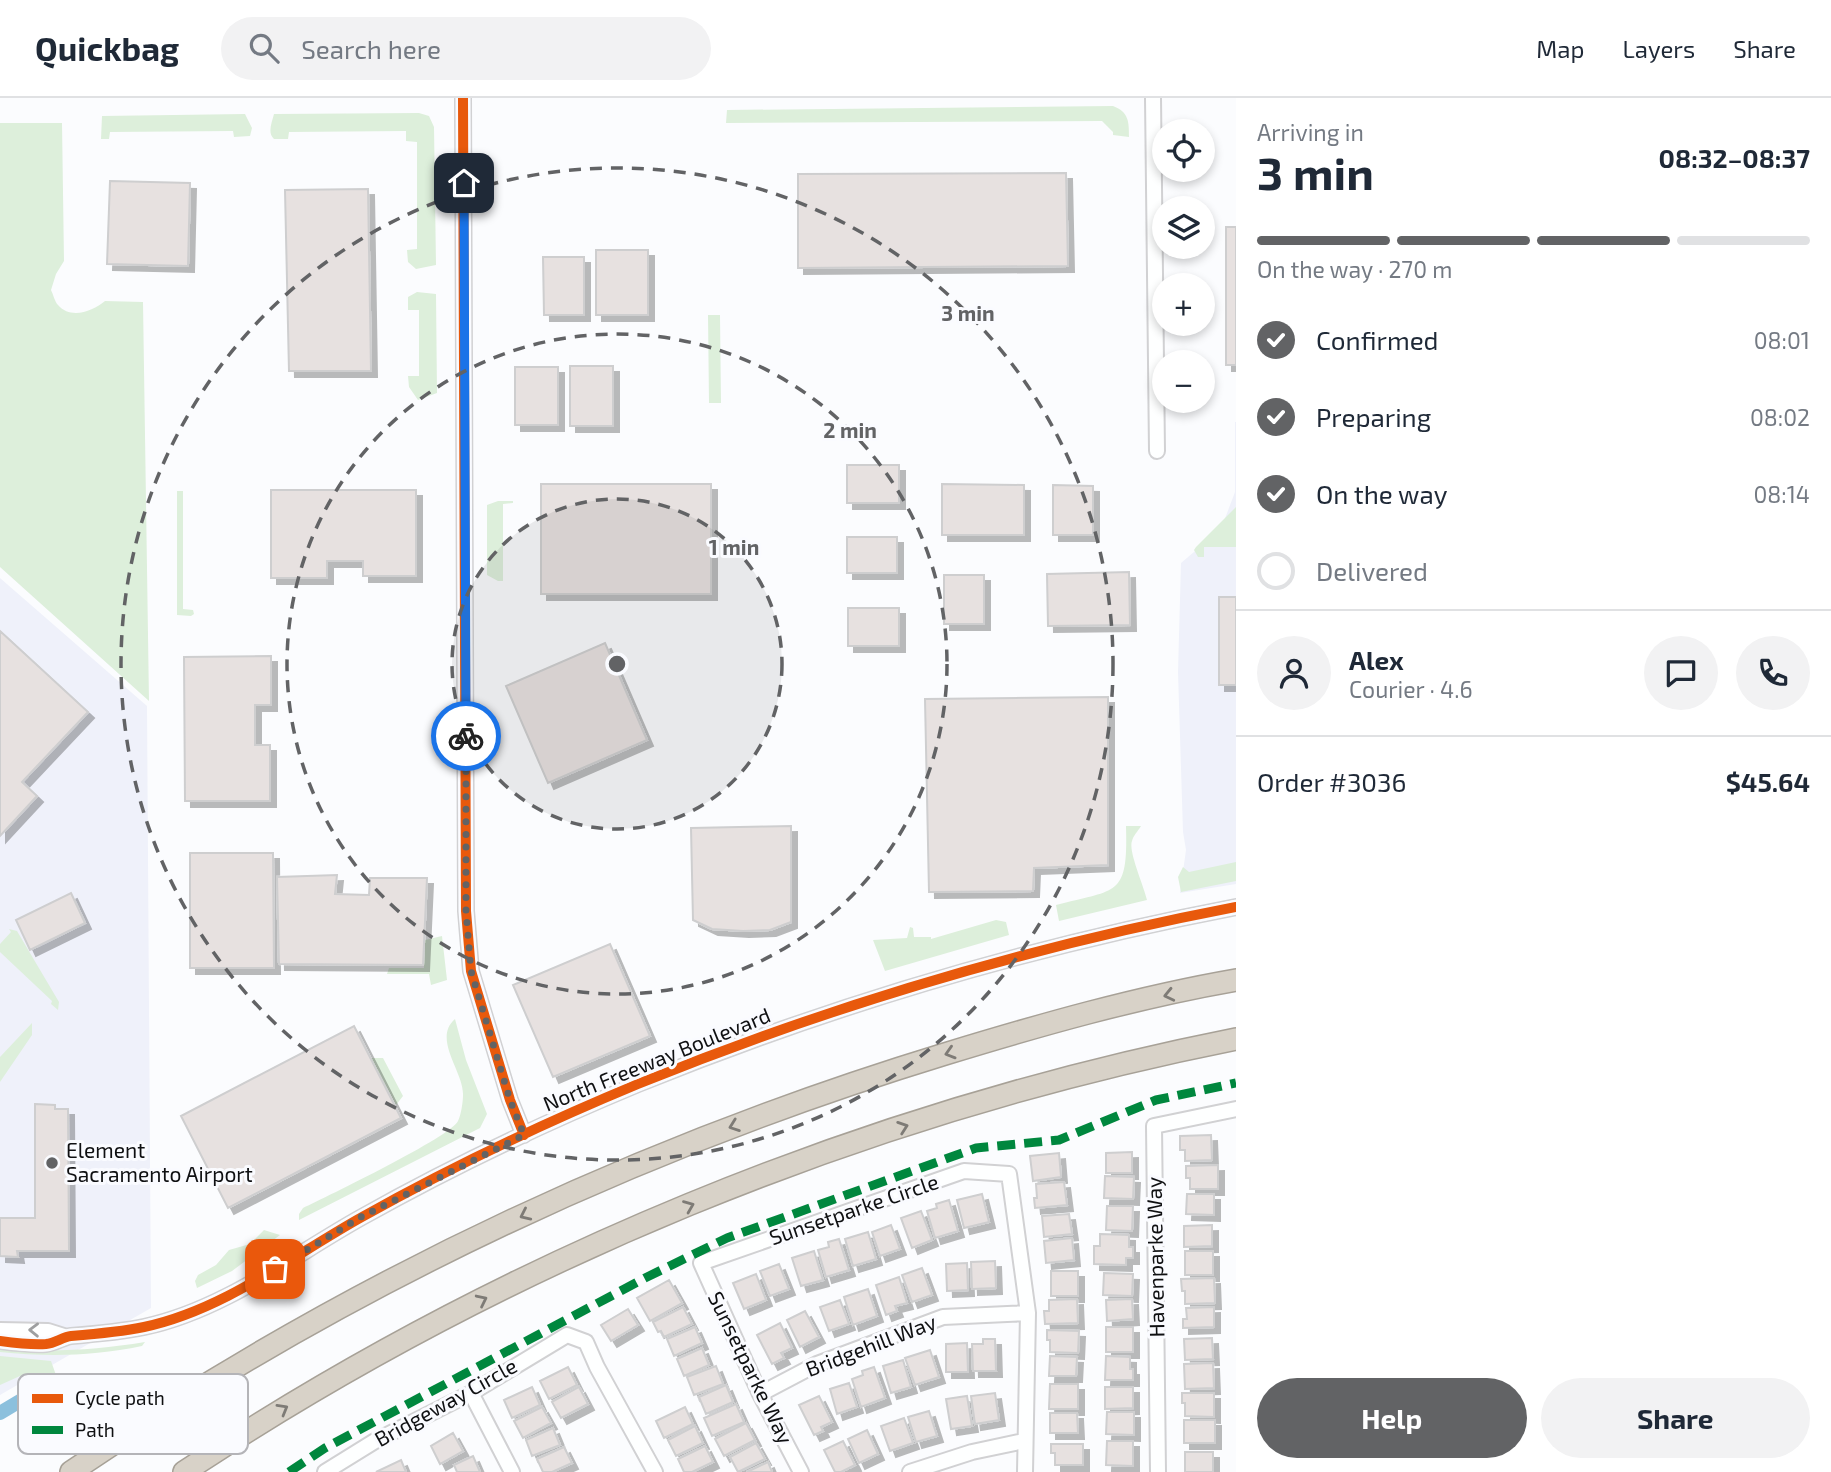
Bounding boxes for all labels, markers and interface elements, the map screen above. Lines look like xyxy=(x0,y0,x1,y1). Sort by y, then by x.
search box xyxy=(221,17,711,80)
text: Quickbag xyxy=(35,28,179,68)
icon: search xyxy=(245,29,283,67)
text: Search here xyxy=(301,33,441,64)
text: Map xyxy=(1536,34,1584,63)
text: Layers xyxy=(1622,34,1695,63)
text: Share xyxy=(1733,34,1796,63)
text: Arriving in xyxy=(1257,118,1364,146)
map controls xyxy=(1152,119,1215,413)
button: locate xyxy=(1152,119,1215,182)
text: 08:32–08:37 xyxy=(1659,142,1810,173)
text: 3 min xyxy=(1257,144,1374,199)
pin xyxy=(434,153,494,213)
icon: home xyxy=(445,164,483,202)
button: layers xyxy=(1152,196,1215,259)
text: On the way · 270 m xyxy=(1257,255,1452,283)
button: + xyxy=(1152,273,1215,336)
text: 3 min xyxy=(941,300,995,325)
icon: check xyxy=(1257,321,1295,359)
text: Confirmed xyxy=(1316,324,1439,355)
text: 08:01 xyxy=(1754,326,1810,354)
button: − xyxy=(1152,350,1215,413)
icon: check xyxy=(1257,398,1295,436)
text: Preparing xyxy=(1316,401,1431,432)
text: 08:02 xyxy=(1750,403,1810,431)
text: 2 min xyxy=(823,417,877,442)
icon: check xyxy=(1257,475,1295,513)
text: On the way xyxy=(1316,478,1447,509)
text: 08:14 xyxy=(1753,480,1810,508)
text: 1 min xyxy=(709,534,759,559)
text: Delivered xyxy=(1316,555,1428,586)
button: person xyxy=(1257,636,1331,710)
button: chat xyxy=(1644,636,1718,710)
button: phone xyxy=(1736,636,1810,710)
text: Alex xyxy=(1349,644,1404,675)
centre of rings xyxy=(605,652,629,676)
text: Courier · 4.6 xyxy=(1349,675,1473,703)
courier xyxy=(431,701,501,771)
icon: bike xyxy=(447,717,485,755)
text: Order #3036 xyxy=(1257,766,1406,797)
text: $45.64 xyxy=(1726,766,1810,797)
one-way arrow xyxy=(1163,987,1175,1001)
street label: North Freeway Boulevard xyxy=(539,1002,774,1116)
one-way arrow xyxy=(944,1044,956,1059)
one-way arrow xyxy=(729,1118,741,1132)
one-way arrow xyxy=(896,1121,908,1135)
place label: Element Sacramento Airport xyxy=(66,1137,253,1186)
marker: Element Sacramento Airport xyxy=(44,1155,60,1171)
street label: Sunsetparke Circle xyxy=(766,1168,941,1249)
street label: Havenparke Way xyxy=(1141,1177,1168,1337)
one-way arrow xyxy=(683,1200,695,1214)
one-way arrow xyxy=(520,1206,532,1220)
pin xyxy=(245,1239,305,1299)
icon: bag xyxy=(256,1250,294,1288)
street label: Sunsetparke Way xyxy=(704,1287,799,1448)
one-way arrow xyxy=(475,1294,487,1308)
street label: Bridgehill Way xyxy=(802,1308,939,1381)
one-way arrow xyxy=(28,1323,39,1338)
street label: Bridgeway Circle xyxy=(370,1352,521,1451)
legend xyxy=(18,1374,248,1454)
button: Help xyxy=(1257,1378,1527,1458)
button: Share xyxy=(1541,1378,1810,1458)
text: Cycle path xyxy=(75,1386,165,1409)
one-way arrow xyxy=(276,1404,288,1417)
text: Path xyxy=(75,1418,115,1441)

